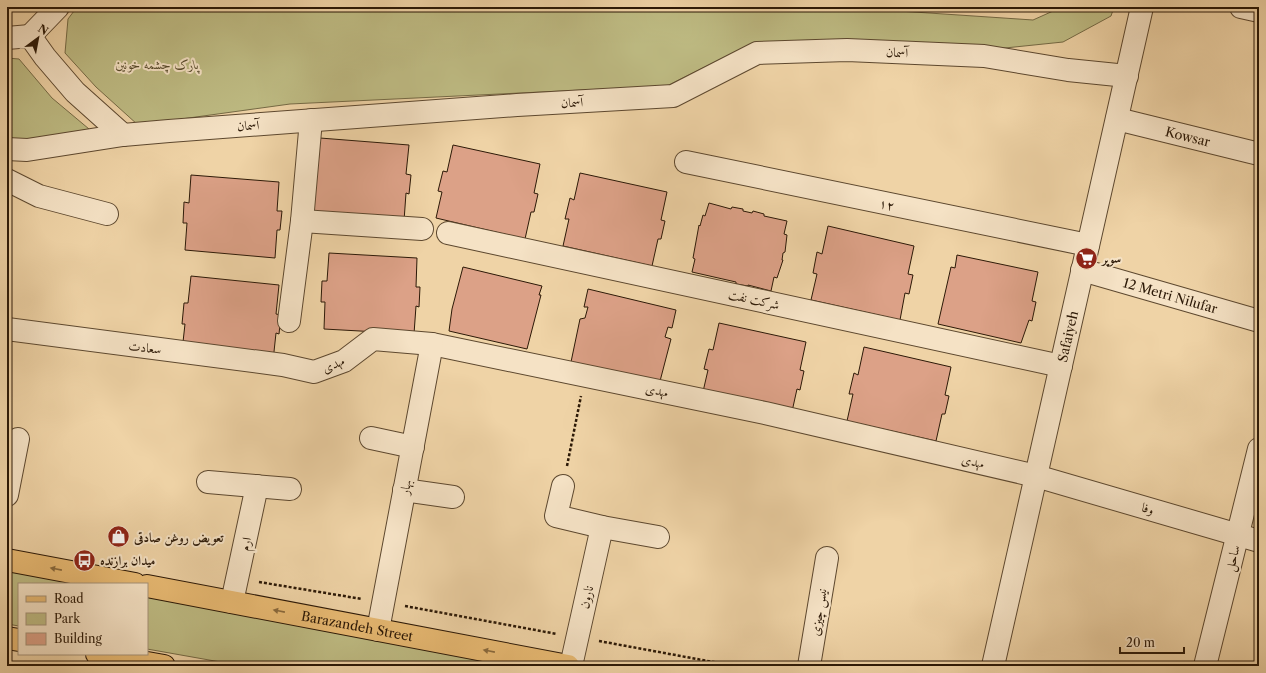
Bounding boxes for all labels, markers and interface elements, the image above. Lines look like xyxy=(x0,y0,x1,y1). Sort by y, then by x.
north arrow xyxy=(18,18,58,58)
text: N xyxy=(36,21,51,38)
street label: آسمان xyxy=(886,44,910,60)
park label: پارک چشمه خونین xyxy=(115,56,200,74)
street label: آسمان xyxy=(560,93,585,111)
street label: آسمان xyxy=(236,116,261,134)
street label: Kowsar xyxy=(1164,123,1213,150)
street label: ۱۲ xyxy=(878,195,896,213)
supermarket icon: سوپر xyxy=(1073,245,1099,271)
place label: سوپر xyxy=(1100,250,1121,267)
street label: 12 Metri Nilufar xyxy=(1121,274,1220,317)
street label: شرکت نفت xyxy=(727,286,781,313)
street label: Safaiyeh xyxy=(1054,309,1081,364)
street label: سعادت xyxy=(128,337,162,357)
street label: مهدی xyxy=(319,352,347,377)
street label: مهدی xyxy=(644,380,670,401)
street label: مهدی xyxy=(960,451,986,472)
street label: بهار xyxy=(395,478,415,498)
street label: وفا xyxy=(1140,499,1156,517)
shop icon: تعویض روغن صادقی xyxy=(106,524,132,550)
place label: تعویض روغن صادقی xyxy=(133,529,224,546)
street label: ارم xyxy=(236,535,258,553)
street label: ساحل xyxy=(1221,543,1245,573)
bus stop icon: میدان برازنده xyxy=(71,547,97,573)
place label: میدان برازنده xyxy=(100,552,155,569)
one-way arrow xyxy=(49,566,62,572)
legend xyxy=(18,583,148,655)
street label: نارون xyxy=(576,584,597,610)
street label: نیس چیزی xyxy=(806,587,832,637)
text: Road xyxy=(54,591,84,606)
street label: Barazandeh Street xyxy=(300,607,415,644)
one-way arrow xyxy=(272,608,285,614)
text: Park xyxy=(54,611,81,626)
scale bar xyxy=(1120,629,1184,655)
text: Building xyxy=(54,631,102,646)
text: 20 m xyxy=(1126,635,1155,650)
one-way arrow xyxy=(483,648,495,654)

